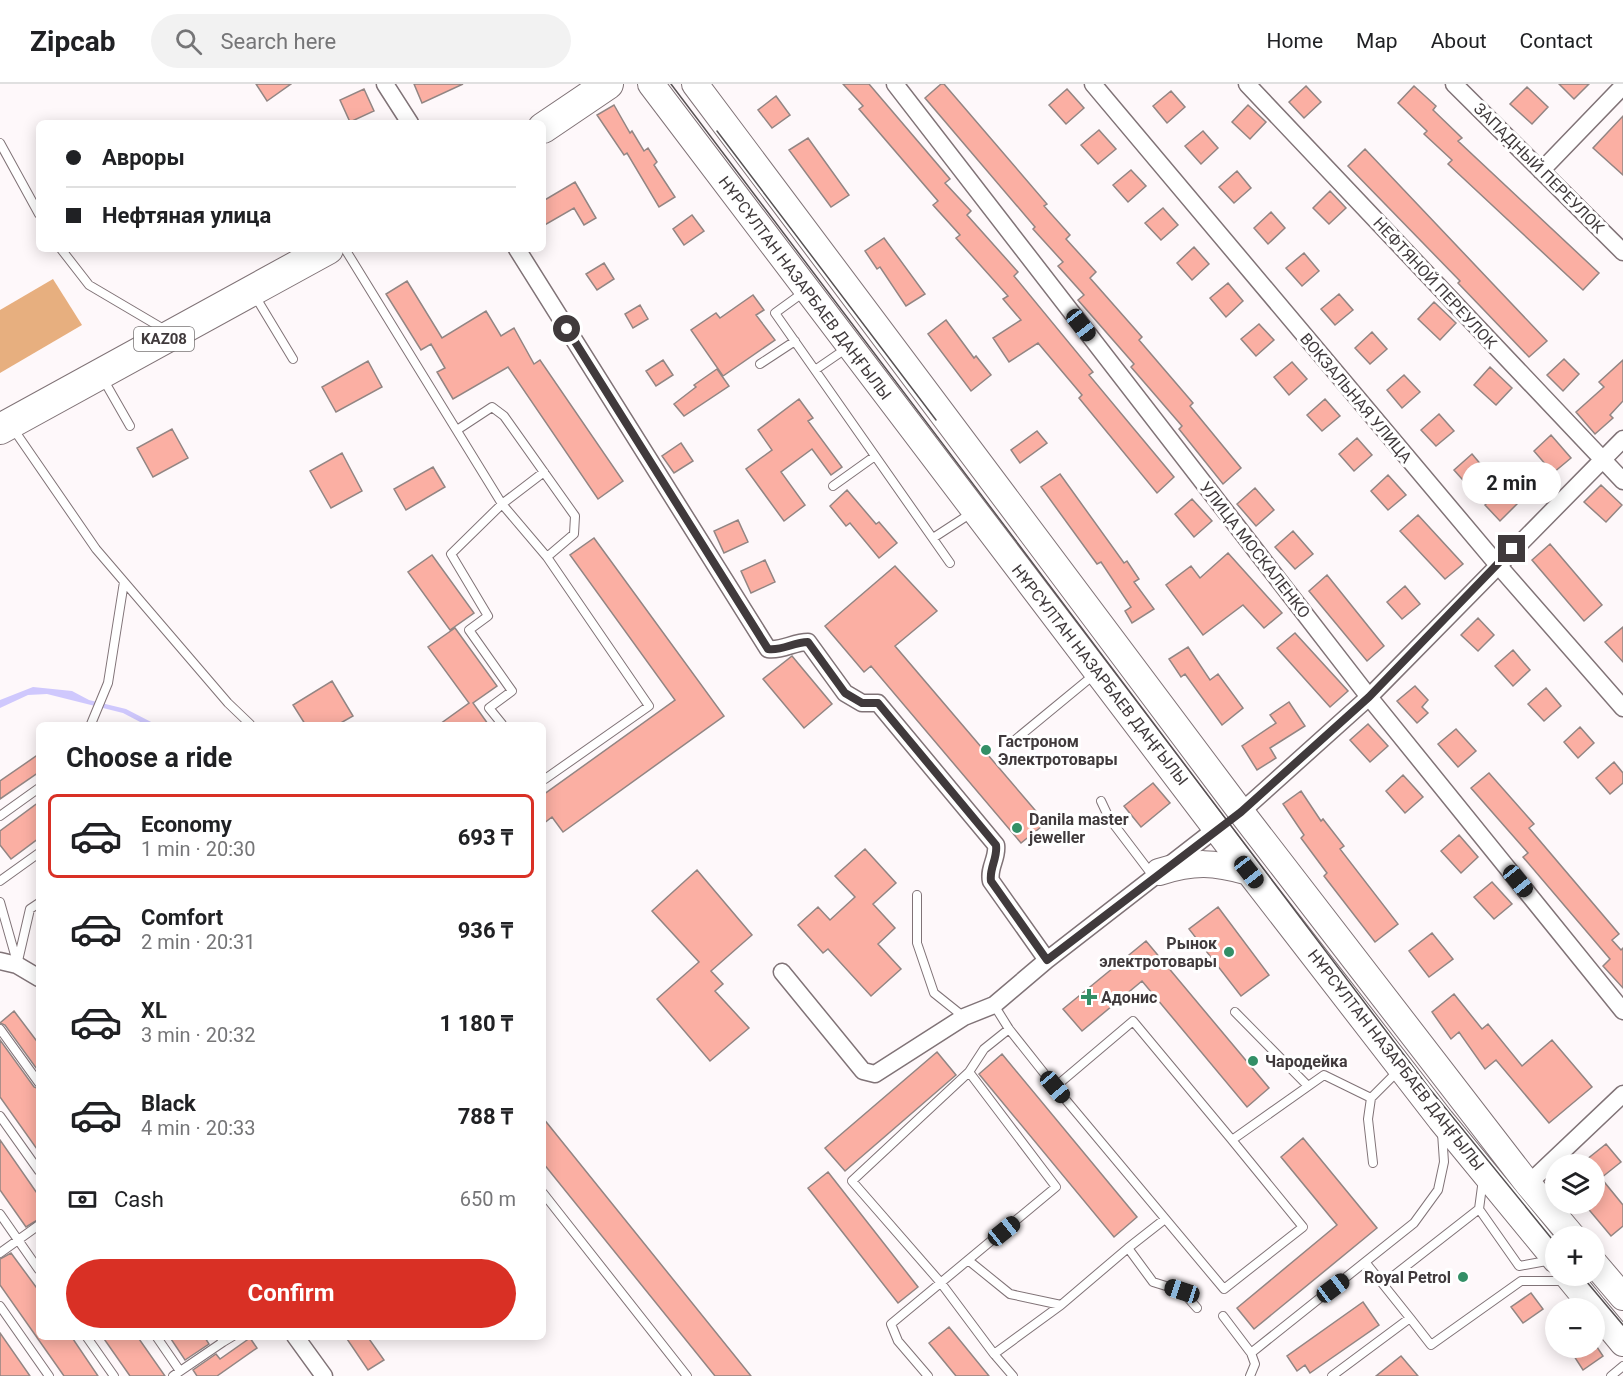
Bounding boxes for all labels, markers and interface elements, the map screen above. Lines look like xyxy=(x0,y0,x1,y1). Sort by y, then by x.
search box xyxy=(151,14,571,68)
text: Zipcab xyxy=(30,25,115,58)
icon: search xyxy=(172,25,205,58)
text: Search here xyxy=(220,29,336,54)
text: Home xyxy=(1267,29,1323,53)
text: Map xyxy=(1356,29,1398,53)
text: About xyxy=(1431,29,1487,53)
text: Contact xyxy=(1520,29,1593,53)
street label: ЗАПАДНЫЙ ПЕРЕУЛОК xyxy=(1470,99,1609,238)
text: Авроры xyxy=(102,145,185,170)
street label: НҰРСҰЛТАН НАЗАРБАЕВ ДАҢҒЫЛЫ xyxy=(715,172,895,404)
text: Нефтяная улица xyxy=(102,203,271,228)
street label: НЕФТЯНОЙ ПЕРЕУЛОК xyxy=(1369,213,1501,353)
car xyxy=(1063,305,1099,345)
route start xyxy=(553,315,580,342)
road number: KAZ08 xyxy=(134,327,194,351)
street label: ВОКЗАЛЬНАЯ УЛИЦА xyxy=(1296,329,1416,467)
callout: 2 min xyxy=(1462,462,1562,504)
text: 2 min xyxy=(1486,471,1537,495)
street label: УЛИЦА МОСКАЛЕНКО xyxy=(1196,478,1314,622)
route end xyxy=(1498,535,1525,562)
street label: НҰРСҰЛТАН НАЗАРБАЕВ ДАҢҒЫЛЫ xyxy=(1008,561,1192,789)
place label: Гастроном Электротовары xyxy=(998,732,1118,769)
text: Choose a ride xyxy=(66,742,232,774)
marker: Гастроном Электротовары xyxy=(979,743,993,757)
icon: car xyxy=(69,809,123,863)
place label: Danila master jeweller xyxy=(1028,810,1129,847)
text: Economy xyxy=(141,812,232,837)
marker: Danila master jeweller xyxy=(1010,821,1024,835)
text: 693 ₸ xyxy=(458,825,513,850)
text: 1 min · 20:30 xyxy=(141,837,256,861)
car xyxy=(1231,852,1267,892)
car xyxy=(1500,861,1536,901)
icon: car xyxy=(69,902,123,956)
text: Comfort xyxy=(141,905,223,930)
text: 936 ₸ xyxy=(458,918,513,943)
text: 2 min · 20:31 xyxy=(141,930,256,954)
place label: Рынок электротовары xyxy=(1099,934,1218,971)
marker: Рынок электротовары xyxy=(1222,945,1236,959)
street label: НҰРСҰЛТАН НАЗАРБАЕВ ДАҢҒЫЛЫ xyxy=(1304,946,1488,1174)
place label: Адонис xyxy=(1101,988,1157,1007)
marker: Адонис xyxy=(1082,990,1096,1004)
icon: car xyxy=(69,995,123,1049)
text: XL xyxy=(141,998,167,1023)
text: 1 180 ₸ xyxy=(440,1011,513,1036)
text: 3 min · 20:32 xyxy=(141,1023,256,1047)
place label: Чародейка xyxy=(1265,1052,1348,1071)
marker: Чародейка xyxy=(1246,1054,1260,1068)
car xyxy=(1037,1067,1073,1107)
icon: car xyxy=(69,1088,123,1142)
text: Black xyxy=(141,1091,196,1116)
text: 788 ₸ xyxy=(458,1104,513,1129)
text: 4 min · 20:33 xyxy=(141,1116,256,1140)
map controls xyxy=(1545,1154,1605,1358)
button: layers xyxy=(1545,1154,1605,1214)
icon: cash xyxy=(66,1183,99,1216)
text: Cash xyxy=(114,1187,164,1212)
text: 650 m xyxy=(460,1187,516,1211)
car xyxy=(984,1213,1024,1249)
button: + xyxy=(1545,1226,1605,1286)
button: Confirm xyxy=(66,1259,516,1328)
place label: Royal Petrol xyxy=(1364,1268,1451,1287)
car xyxy=(1313,1270,1353,1306)
marker: Royal Petrol xyxy=(1456,1270,1470,1284)
car xyxy=(1162,1277,1202,1305)
button: − xyxy=(1545,1298,1605,1358)

